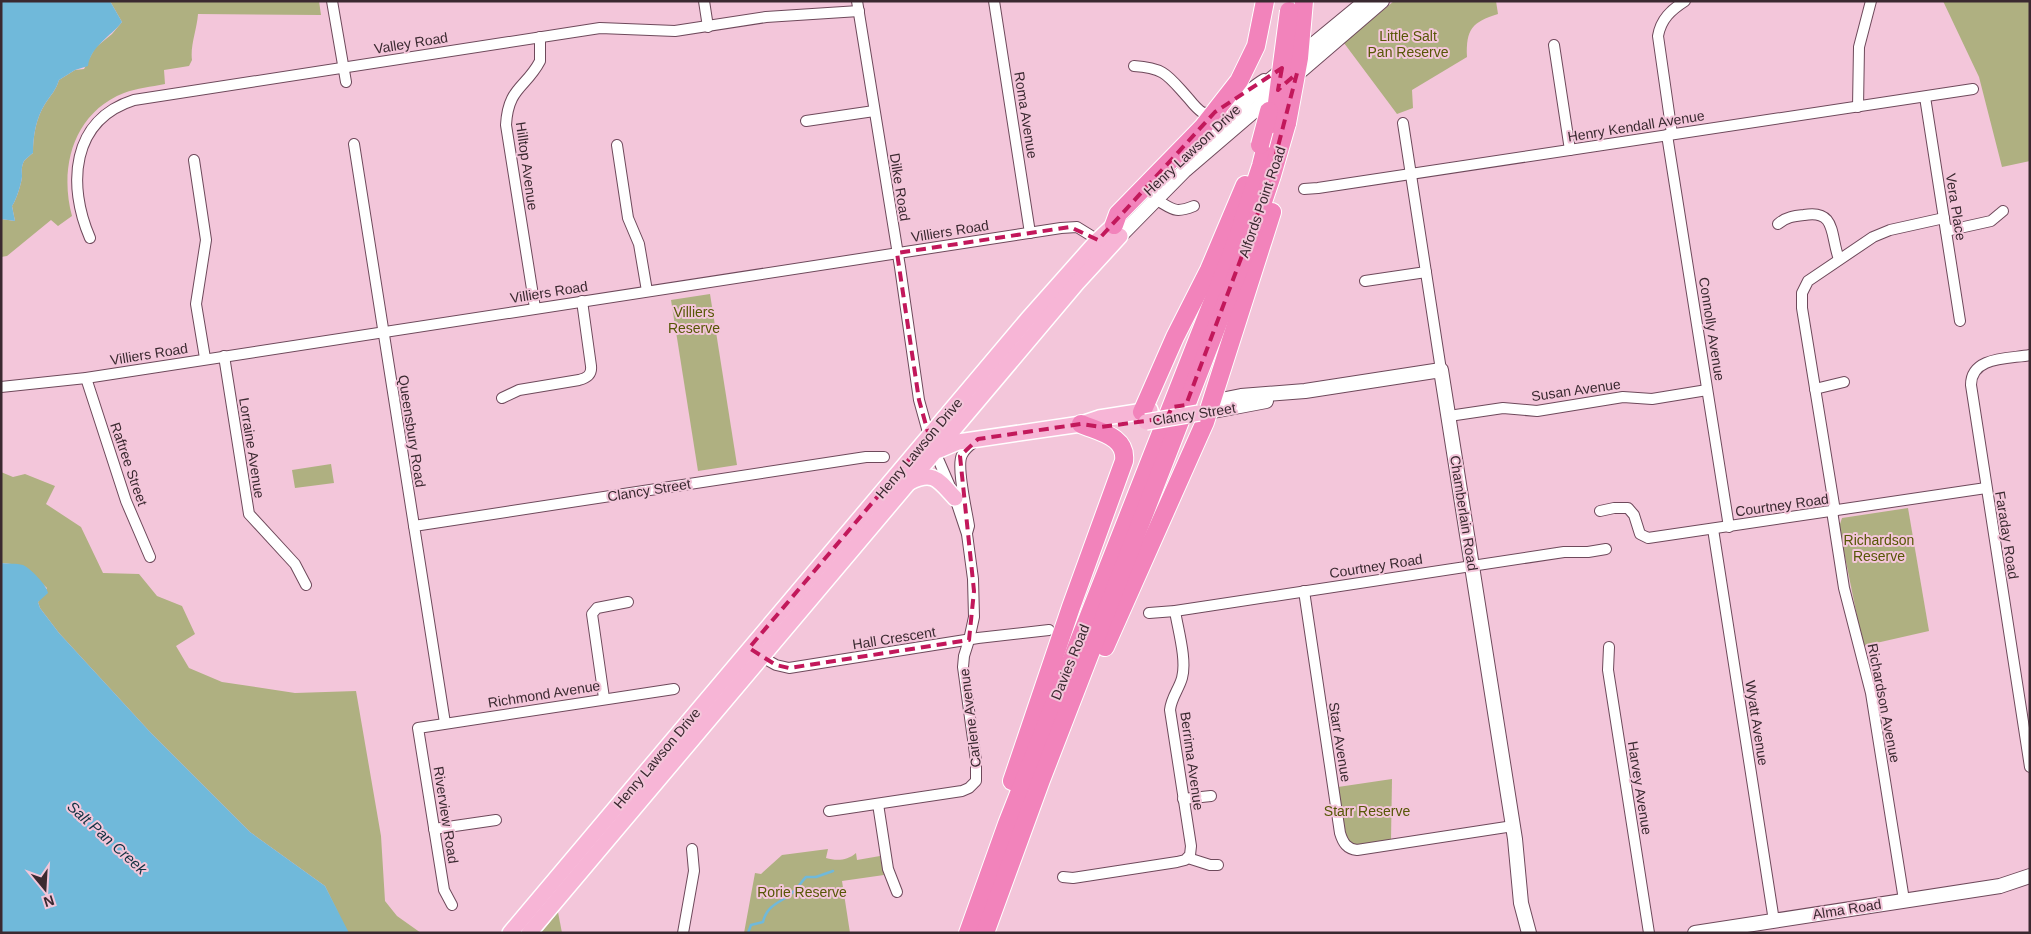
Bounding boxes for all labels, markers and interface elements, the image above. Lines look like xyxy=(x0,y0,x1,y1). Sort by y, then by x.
park label: Little Salt Pan Reserve xyxy=(1368,28,1449,60)
street label: Valley Road xyxy=(373,29,449,57)
street label: Roma Avenue xyxy=(1011,70,1041,160)
street label: Henry Lawson Drive xyxy=(1140,101,1244,199)
street label: Henry Kendall Avenue xyxy=(1566,107,1706,145)
street label: Hilltop Avenue xyxy=(513,121,541,212)
street label: Alfords Point Road xyxy=(1235,144,1289,260)
street label: Dilke Road xyxy=(887,152,913,222)
street label: Vera Place xyxy=(1943,172,1969,242)
street label: Villiers Road xyxy=(910,217,990,245)
street label: Connolly Avenue xyxy=(1696,276,1728,382)
street label: Villiers Road xyxy=(509,278,589,306)
park label: Villiers Reserve xyxy=(668,304,720,336)
street label: Villiers Road xyxy=(109,340,189,368)
street label: Queensbury Road xyxy=(395,374,429,488)
street label: Susan Avenue xyxy=(1530,376,1622,404)
street label: Henry Lawson Drive xyxy=(872,394,966,501)
street label: Lorraine Avenue xyxy=(236,397,268,500)
street label: Clancy Street xyxy=(1151,400,1237,428)
street label: Raftree Street xyxy=(107,420,151,508)
street label: Chamberlain Road xyxy=(1447,454,1481,572)
street label: Clancy Street xyxy=(606,476,692,504)
street label: Faraday Road xyxy=(1992,490,2022,580)
street label: Courtney Road xyxy=(1734,491,1830,519)
park label: Richardson Reserve xyxy=(1844,532,1914,564)
street label: Courtney Road xyxy=(1328,551,1424,581)
street label: Davies Road xyxy=(1048,622,1092,702)
street label: Hall Crescent xyxy=(851,624,937,652)
street label: Richardson Avenue xyxy=(1865,642,1903,764)
street label: Carlene Avenue xyxy=(956,667,984,768)
street label: Richmond Avenue xyxy=(487,677,601,711)
street label: Wyatt Avenue xyxy=(1742,679,1772,767)
street label: Starr Avenue xyxy=(1326,701,1354,783)
street label: Henry Lawson Drive xyxy=(610,704,704,811)
street label: Berrima Avenue xyxy=(1177,711,1207,812)
street label: Harvey Avenue xyxy=(1625,740,1655,836)
street label: Riverview Road xyxy=(430,765,462,865)
water label: Salt Pan Creek xyxy=(64,798,152,879)
park label: Starr Reserve xyxy=(1324,803,1410,819)
north arrow xyxy=(20,864,70,914)
park label: Rorie Reserve xyxy=(757,884,847,900)
text: N xyxy=(42,892,56,911)
street label: Alma Road xyxy=(1812,896,1882,922)

